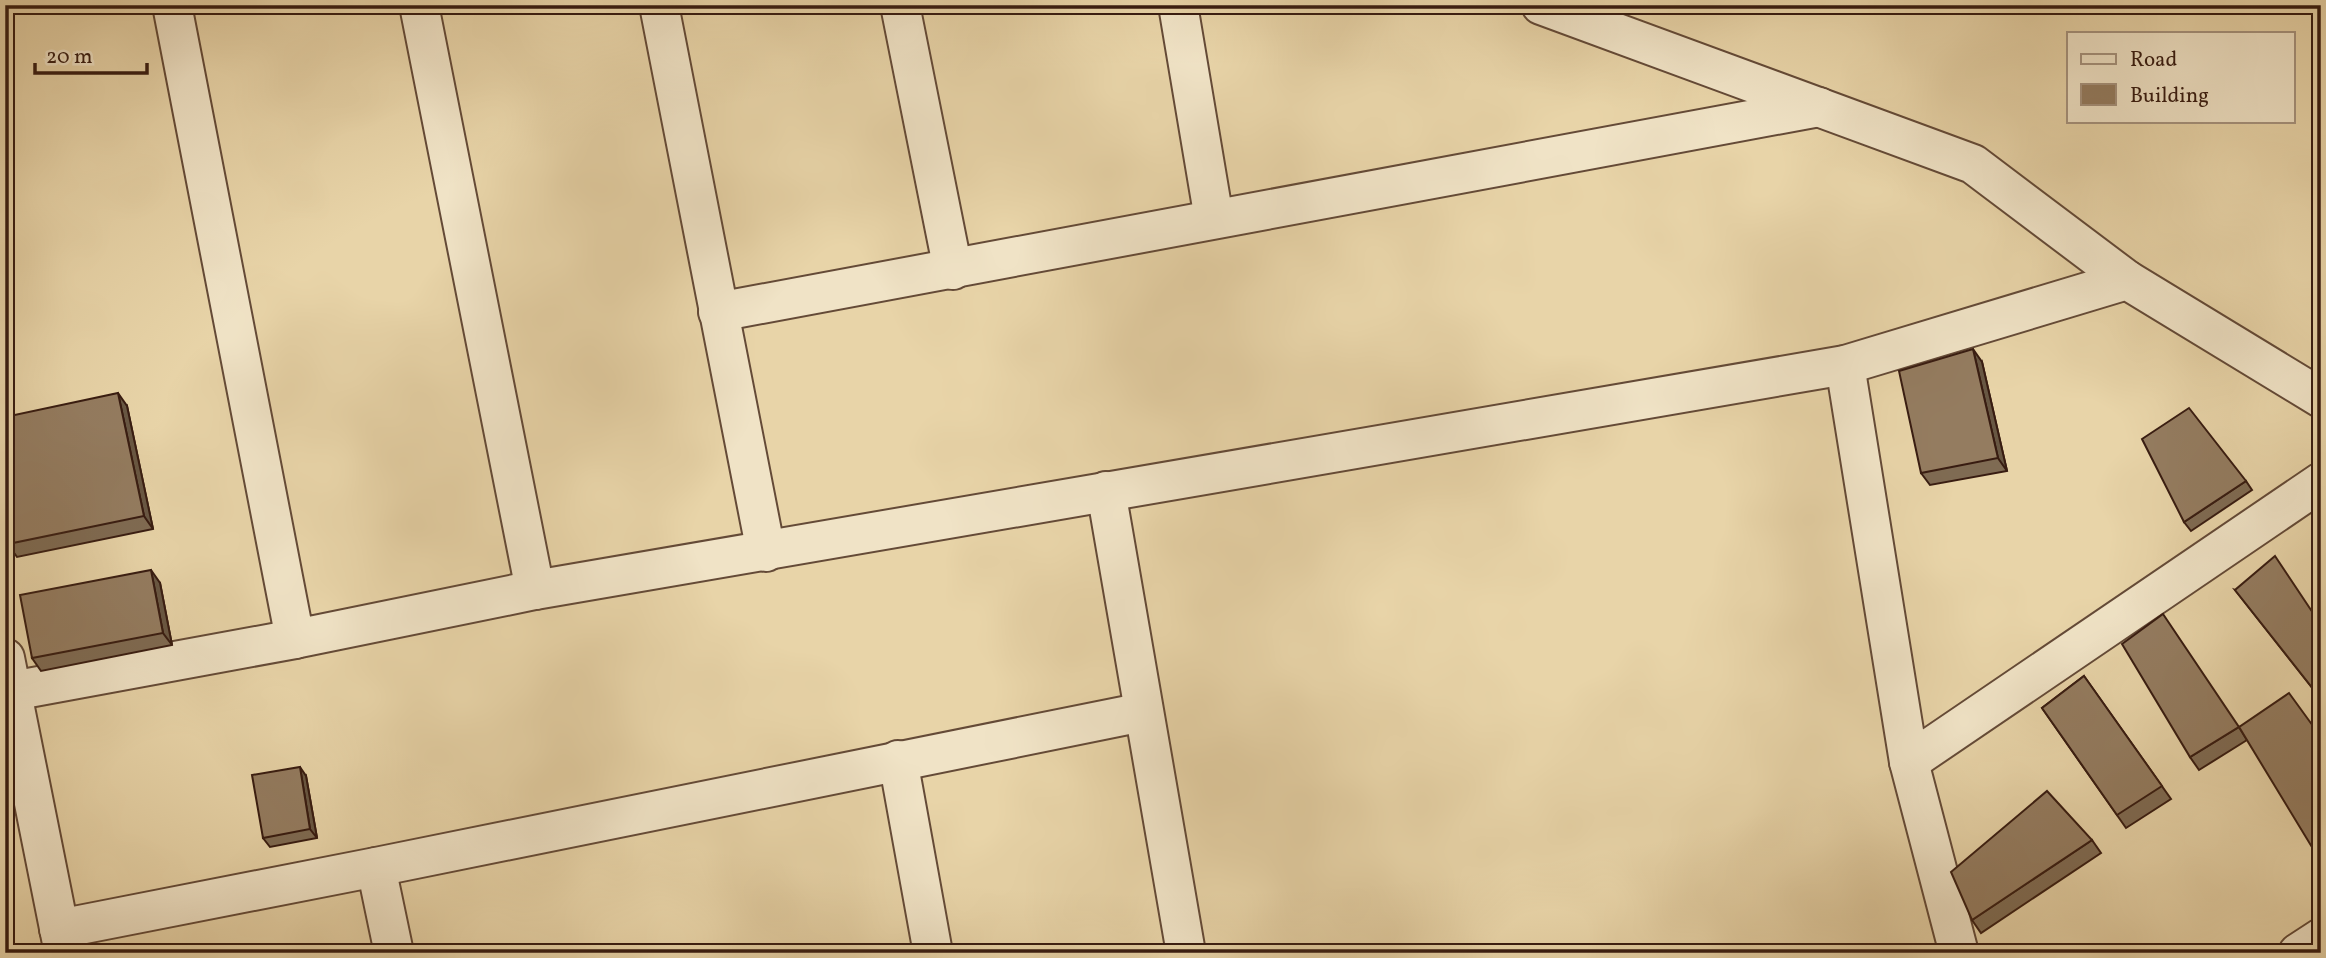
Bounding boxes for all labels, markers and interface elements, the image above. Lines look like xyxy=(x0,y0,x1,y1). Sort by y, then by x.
scale bar xyxy=(35,32,147,76)
legend xyxy=(2067,32,2294,122)
text: 20 m xyxy=(46,43,92,72)
text: Road xyxy=(2130,46,2177,75)
text: Building xyxy=(2130,82,2209,111)

